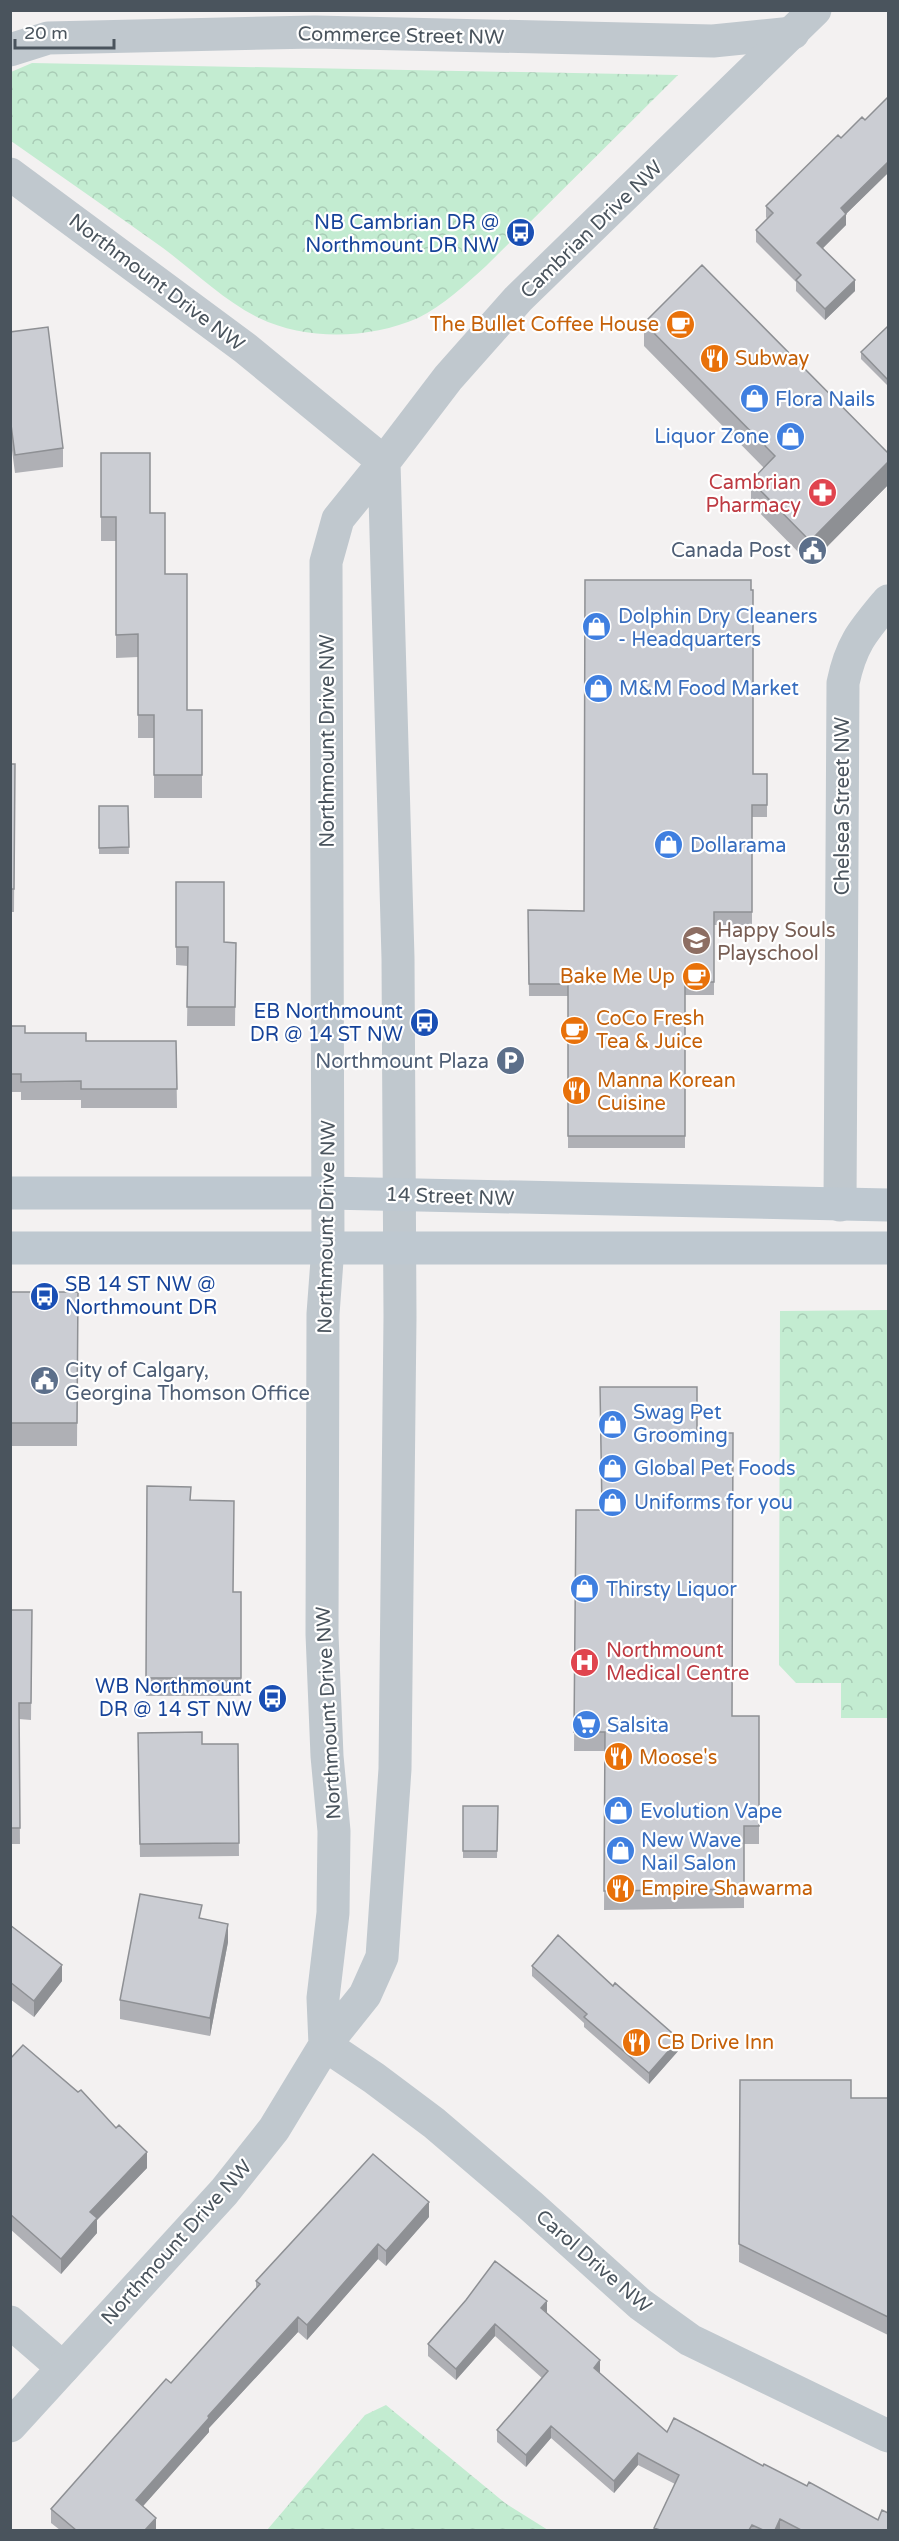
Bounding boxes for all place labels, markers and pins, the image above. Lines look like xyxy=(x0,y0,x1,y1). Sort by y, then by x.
place label: NB Cambrian DR @ Northmount DR NW xyxy=(305,211,499,258)
bus stop icon: NB Cambrian DR @ Northmount DR NW xyxy=(504,217,536,249)
cafe icon: The Bullet Coffee House xyxy=(664,308,696,340)
place label: The Bullet Coffee House xyxy=(430,313,659,337)
restaurant icon: Subway xyxy=(698,342,730,374)
place label: Subway xyxy=(735,347,810,371)
shop icon: Flora Nails xyxy=(738,383,770,415)
place label: Flora Nails xyxy=(775,388,875,412)
shop icon: Liquor Zone xyxy=(774,420,806,452)
place label: Liquor Zone xyxy=(654,425,769,449)
place label: Cambrian Pharmacy xyxy=(706,471,801,518)
pharmacy icon: Cambrian Pharmacy xyxy=(806,477,838,509)
public building icon: Canada Post xyxy=(796,534,828,566)
place label: Canada Post xyxy=(671,539,791,563)
place label: Dolphin Dry Cleaners - Headquarters xyxy=(618,605,818,652)
shop icon: Dolphin Dry Cleaners - Headquarters xyxy=(581,611,613,643)
shop icon: M&M Food Market xyxy=(582,672,614,704)
place label: M&M Food Market xyxy=(619,677,799,701)
shop icon: Dollarama xyxy=(653,829,685,861)
place label: Dollarama xyxy=(690,834,787,858)
place label: Happy Souls Playschool xyxy=(717,919,836,966)
school or university icon: Happy Souls Playschool xyxy=(680,925,712,957)
cafe icon: Bake Me Up xyxy=(680,960,712,992)
place label: Bake Me Up xyxy=(560,965,675,989)
place label: EB Northmount DR @ 14 ST NW xyxy=(250,1000,403,1047)
bus stop icon: EB Northmount DR @ 14 ST NW xyxy=(408,1006,440,1038)
place label: CoCo Fresh Tea & Juice xyxy=(596,1007,705,1054)
cafe icon: CoCo Fresh Tea & Juice xyxy=(559,1014,591,1046)
parking icon: Northmount Plaza xyxy=(494,1045,526,1077)
place label: Northmount Plaza xyxy=(315,1050,489,1074)
place label: Manna Korean Cuisine xyxy=(597,1069,736,1116)
restaurant icon: Manna Korean Cuisine xyxy=(560,1075,592,1107)
place label: SB 14 ST NW @ Northmount DR xyxy=(65,1273,217,1320)
bus stop icon: SB 14 ST NW @ Northmount DR xyxy=(28,1280,60,1312)
place label: City of Calgary, Georgina Thomson Office xyxy=(65,1359,310,1406)
public building icon: City of Calgary, Georgina Thomson Office xyxy=(28,1365,60,1397)
place label: Swag Pet Grooming xyxy=(633,1401,728,1448)
shop icon: Swag Pet Grooming xyxy=(596,1408,628,1440)
shop icon: Global Pet Foods xyxy=(597,1452,629,1484)
place label: Global Pet Foods xyxy=(634,1457,796,1481)
shop icon: Uniforms for you xyxy=(597,1486,629,1518)
place label: Uniforms for you xyxy=(634,1491,793,1515)
shop icon: Thirsty Liquor xyxy=(569,1573,601,1605)
place label: Thirsty Liquor xyxy=(606,1578,737,1602)
place label: Northmount Medical Centre xyxy=(606,1639,749,1686)
hospital icon: Northmount Medical Centre xyxy=(569,1646,601,1678)
place label: WB Northmount DR @ 14 ST NW xyxy=(95,1675,252,1722)
bus stop icon: WB Northmount DR @ 14 ST NW xyxy=(257,1682,289,1714)
supermarket icon: Salsita xyxy=(570,1709,602,1741)
place label: Salsita xyxy=(607,1714,669,1738)
restaurant icon: Moose's xyxy=(602,1741,634,1773)
place label: Moose's xyxy=(639,1746,717,1770)
shop icon: Evolution Vape xyxy=(603,1795,635,1827)
place label: Evolution Vape xyxy=(640,1800,782,1824)
place label: New Wave Nail Salon xyxy=(641,1829,741,1876)
shop icon: New Wave Nail Salon xyxy=(604,1835,636,1867)
restaurant icon: Empire Shawarma xyxy=(604,1872,636,1904)
place label: Empire Shawarma xyxy=(641,1877,813,1901)
restaurant icon: CB Drive Inn xyxy=(620,2026,652,2058)
place label: CB Drive Inn xyxy=(657,2031,774,2055)

